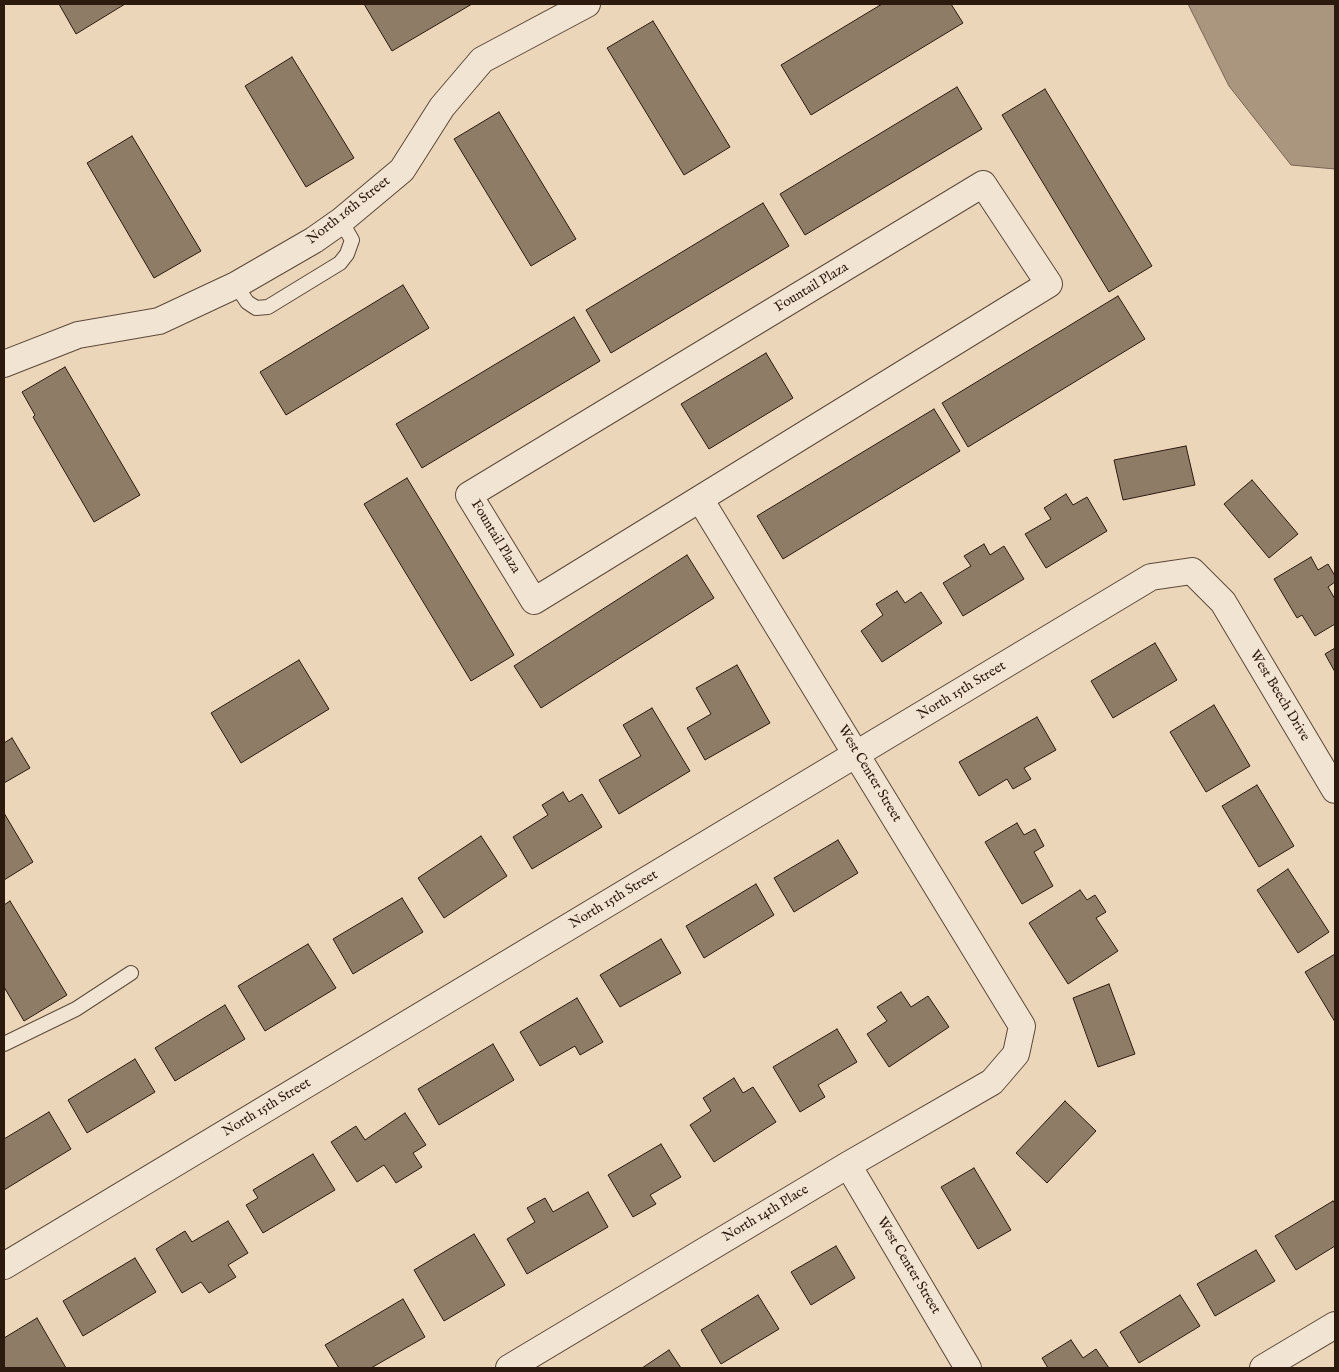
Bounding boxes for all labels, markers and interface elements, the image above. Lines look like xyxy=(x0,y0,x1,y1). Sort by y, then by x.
street label: North 16th Street xyxy=(304,173,394,249)
street label: Fountail Plaza xyxy=(772,259,852,317)
street label: Fountail Plaza xyxy=(466,497,524,577)
street label: West Beech Drive xyxy=(1245,647,1313,745)
street label: North 15th Street xyxy=(915,658,1009,724)
street label: West Center Street xyxy=(833,723,905,825)
street label: North 15th Street xyxy=(567,867,661,933)
street label: North 15th Street xyxy=(220,1075,314,1141)
street label: North 14th Place xyxy=(720,1182,812,1246)
street label: West Center Street xyxy=(872,1215,944,1317)

